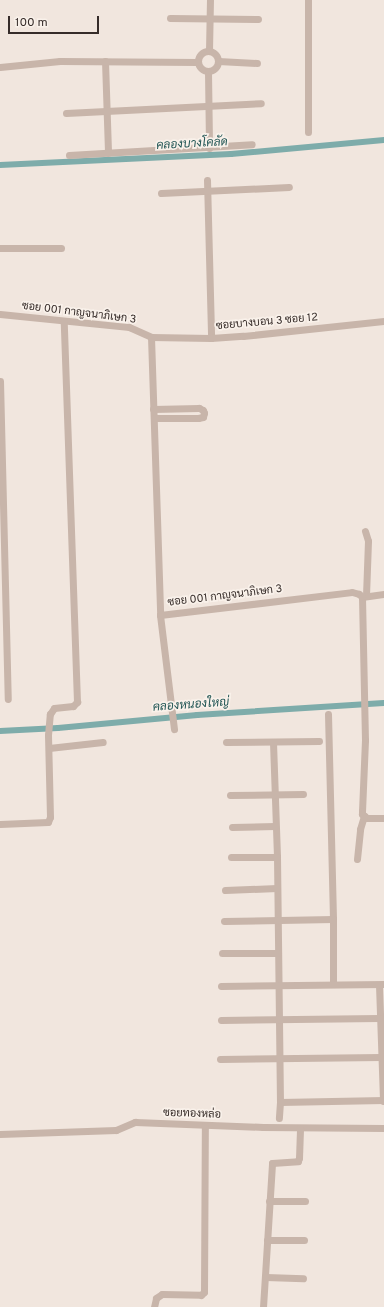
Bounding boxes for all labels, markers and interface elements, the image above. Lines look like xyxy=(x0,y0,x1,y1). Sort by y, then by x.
scale bar xyxy=(10,8,101,34)
text: 100 m xyxy=(15,15,48,31)
water label: คลองบางโคลัด xyxy=(156,136,228,154)
street label: ซอย 001 กาญจนาภิเษก 3 xyxy=(21,299,137,327)
street label: ซอยบางบอน 3 ซอย 12 xyxy=(215,311,319,333)
street label: ซอย 001 กาญจนาภิเษก 3 xyxy=(167,582,283,610)
water label: คลองหนองใหญ่ xyxy=(152,696,230,716)
street label: ซอยทองหล่อ xyxy=(163,1106,221,1122)

